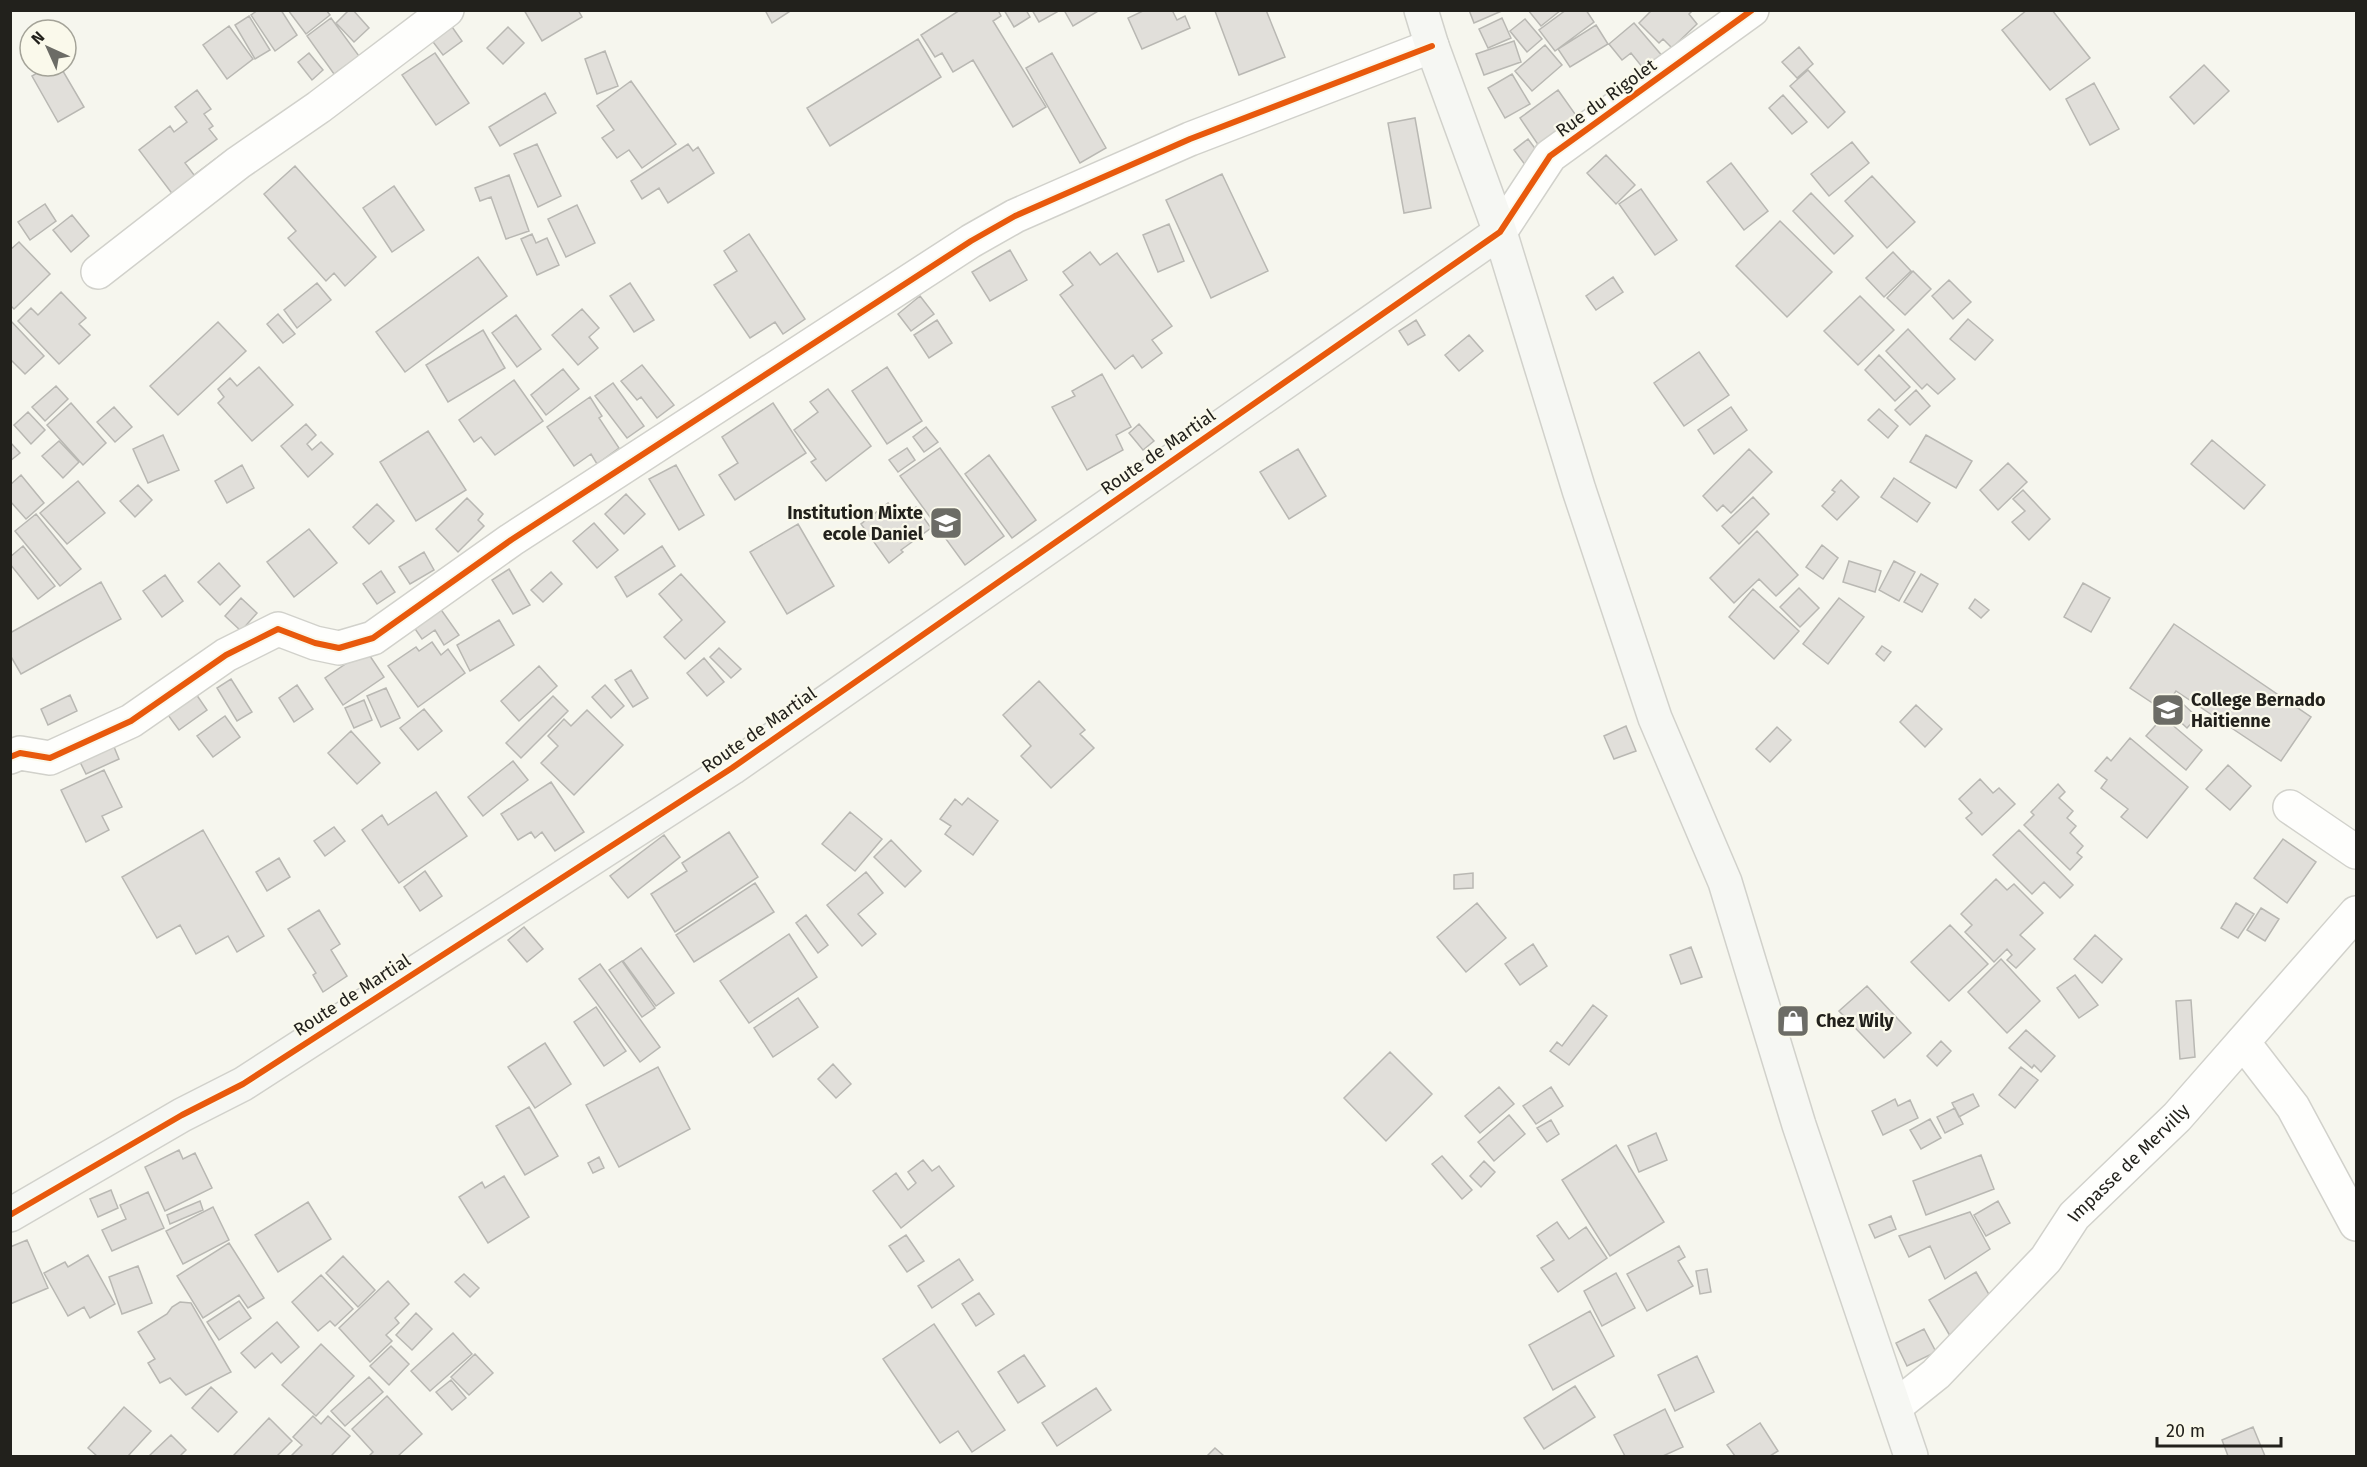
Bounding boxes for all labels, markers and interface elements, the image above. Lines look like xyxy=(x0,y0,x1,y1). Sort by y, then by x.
north arrow xyxy=(18,18,78,78)
text: N xyxy=(27,27,48,48)
street label: Rue du Rigolet xyxy=(1551,54,1661,142)
street label: Route de Martial xyxy=(1096,404,1220,500)
place label: Institution Mixte ecole Daniel xyxy=(787,502,924,545)
school or university icon: Institution Mixte ecole Daniel xyxy=(928,505,964,541)
street label: Route de Martial xyxy=(697,682,821,778)
place label: College Bernado Haitienne xyxy=(2191,689,2326,732)
school or university icon: College Bernado Haitienne xyxy=(2150,692,2186,728)
street label: Route de Martial xyxy=(289,949,415,1041)
shop icon: Chez Wily xyxy=(1775,1003,1811,1039)
place label: Chez Wily xyxy=(1816,1010,1894,1032)
street label: Impasse de Mervilly xyxy=(2062,1099,2194,1226)
scale bar xyxy=(2157,1410,2282,1448)
text: 20 m xyxy=(2166,1420,2205,1442)

